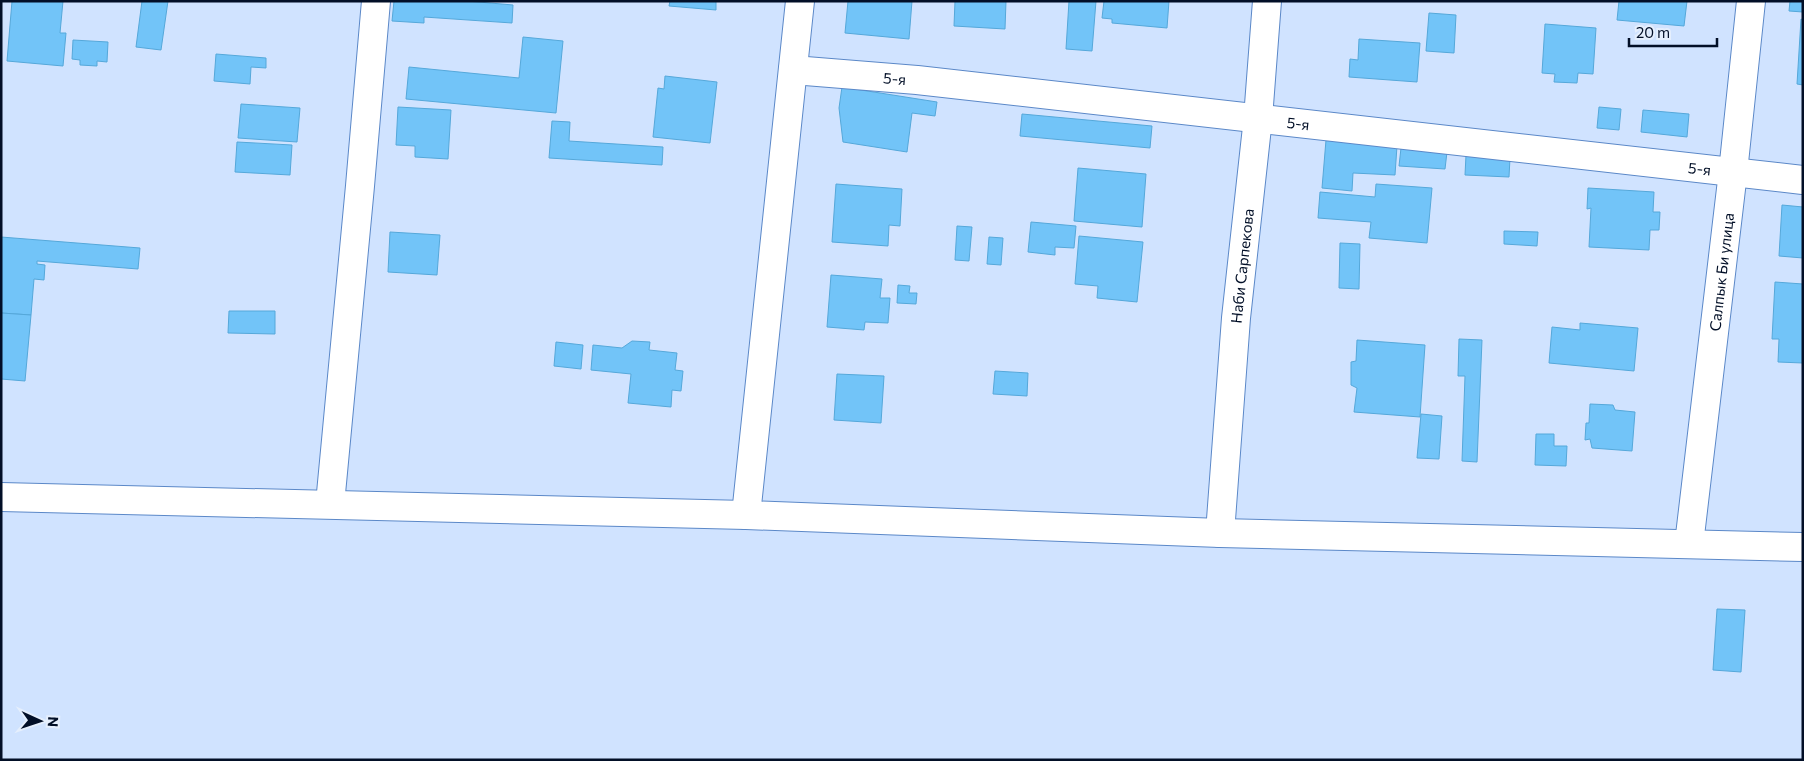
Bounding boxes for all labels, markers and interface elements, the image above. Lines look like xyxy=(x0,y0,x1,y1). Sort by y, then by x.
scale bar xyxy=(1629,15,1716,47)
text: 20 m xyxy=(1636,23,1670,41)
street label: 5-я xyxy=(883,68,907,88)
street label: 5-я xyxy=(1286,113,1311,133)
street label: 5-я xyxy=(1687,158,1712,179)
street label: Наби Сарпекова xyxy=(1226,208,1257,324)
street label: Салпык Би улица xyxy=(1705,212,1737,332)
north arrow xyxy=(15,696,65,746)
text: N xyxy=(45,716,62,727)

